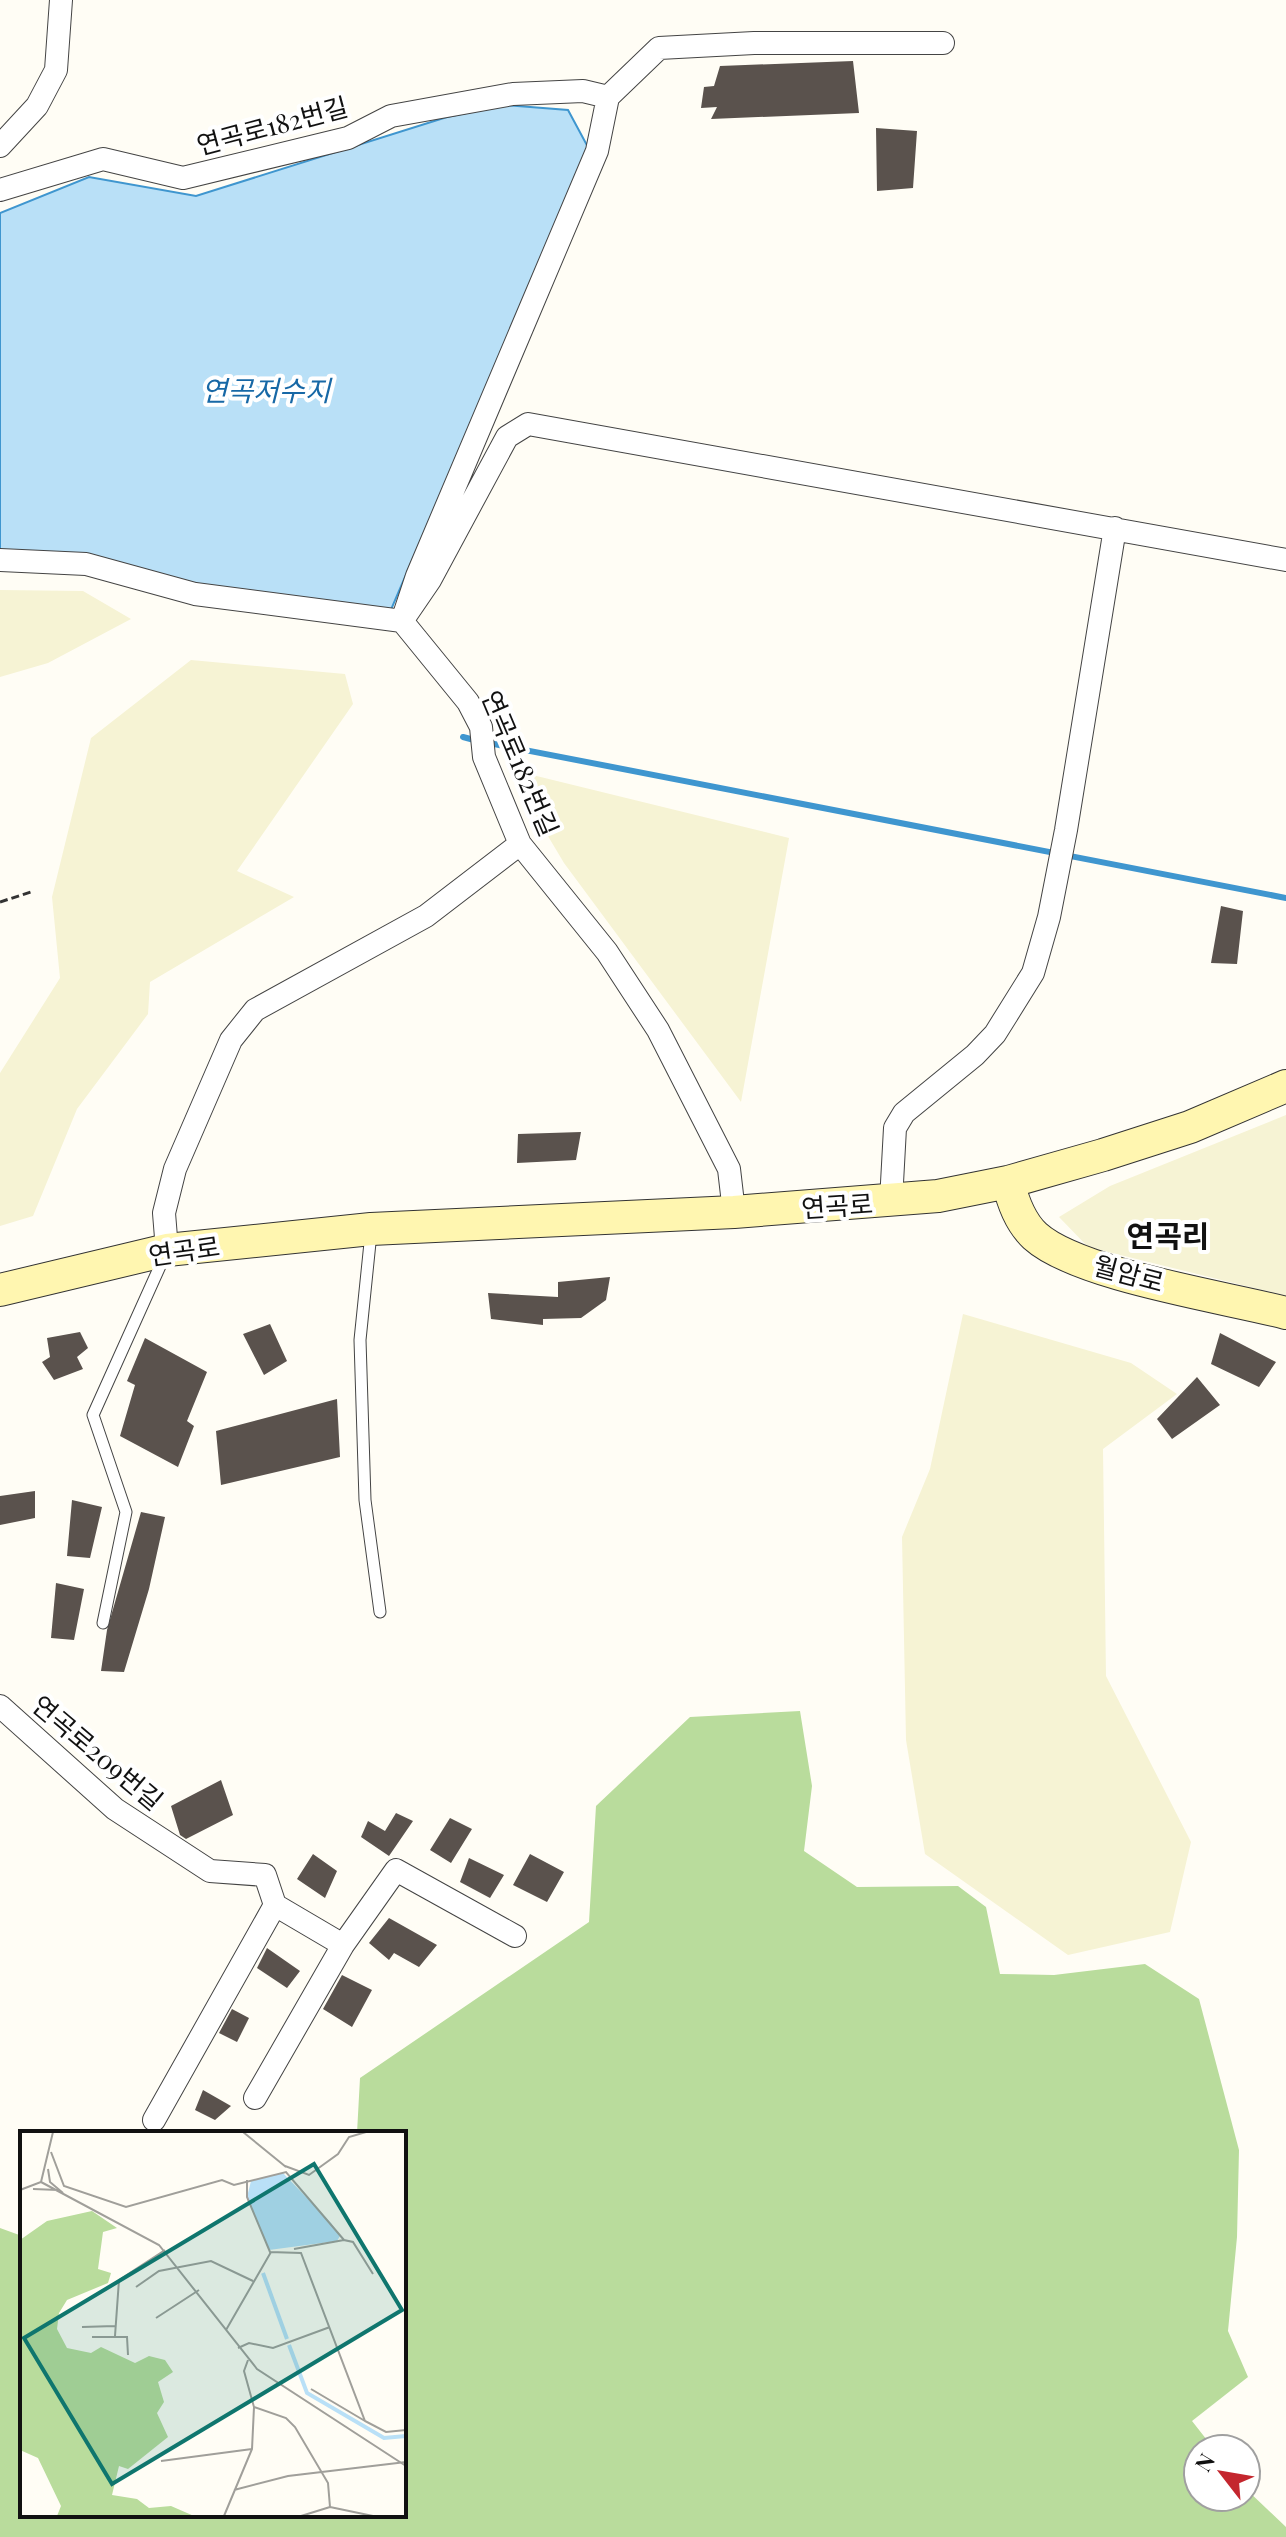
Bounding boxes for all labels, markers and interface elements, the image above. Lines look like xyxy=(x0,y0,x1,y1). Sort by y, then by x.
street label: 연곡로182번길 xyxy=(193,88,351,162)
water label: 연곡저수지 xyxy=(202,371,333,408)
street label: 연곡로182번길 xyxy=(475,685,567,841)
street label: 연곡로 xyxy=(800,1185,874,1225)
district label: 연곡리 xyxy=(1127,1215,1209,1255)
street label: 연곡로 xyxy=(146,1228,222,1272)
street label: 월암로 xyxy=(1090,1247,1168,1299)
street label: 연곡로209번길 xyxy=(25,1687,171,1817)
inset map xyxy=(20,2131,406,2517)
north arrow xyxy=(1182,2433,1262,2513)
text: N xyxy=(1187,2448,1221,2477)

